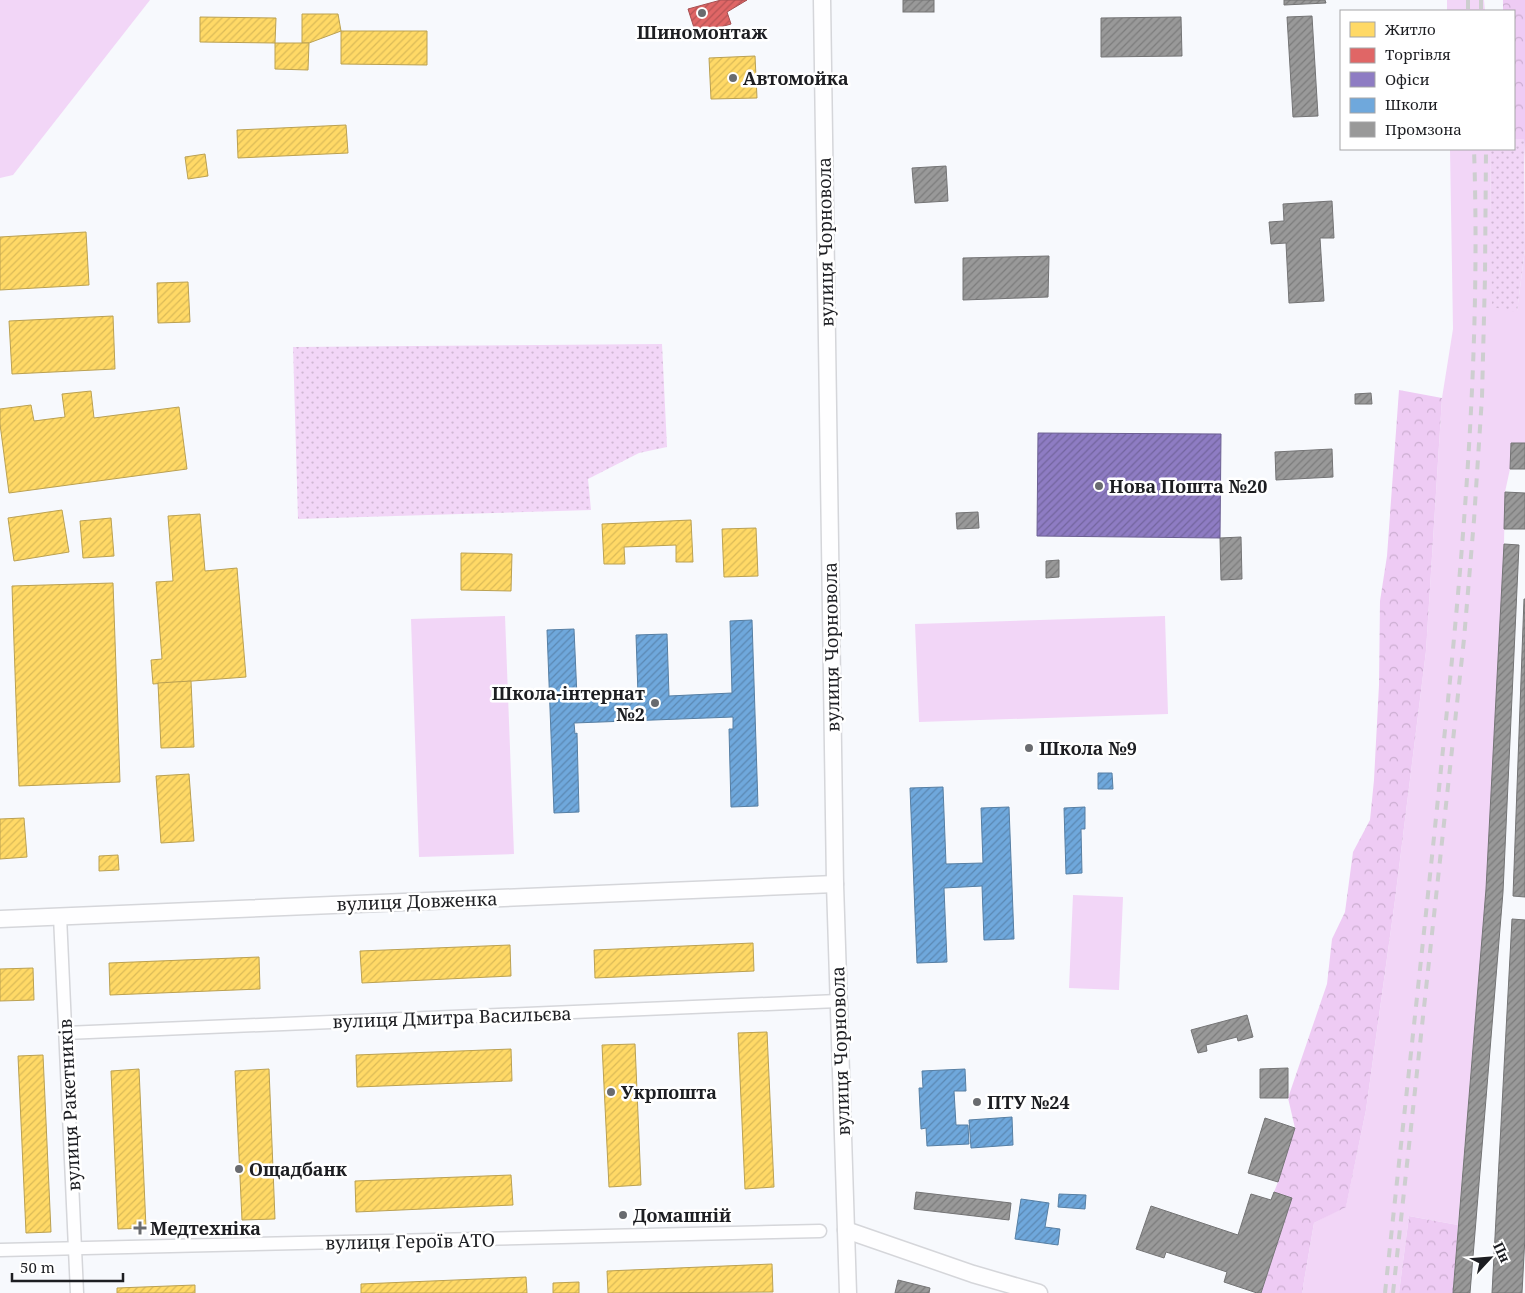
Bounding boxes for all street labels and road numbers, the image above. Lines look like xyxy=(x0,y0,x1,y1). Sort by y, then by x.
street label: вулиця Чорновола xyxy=(812,157,838,327)
street label: вулиця Чорновола xyxy=(818,562,844,732)
street label: вулиця Довженка xyxy=(336,886,498,916)
street label: вулиця Чорновола xyxy=(825,966,855,1136)
street label: вулиця Дмитра Васильєва xyxy=(332,1001,572,1033)
street label: вулиця Ракетників xyxy=(53,1018,85,1192)
street label: вулиця Героїв АТО xyxy=(325,1228,495,1254)

